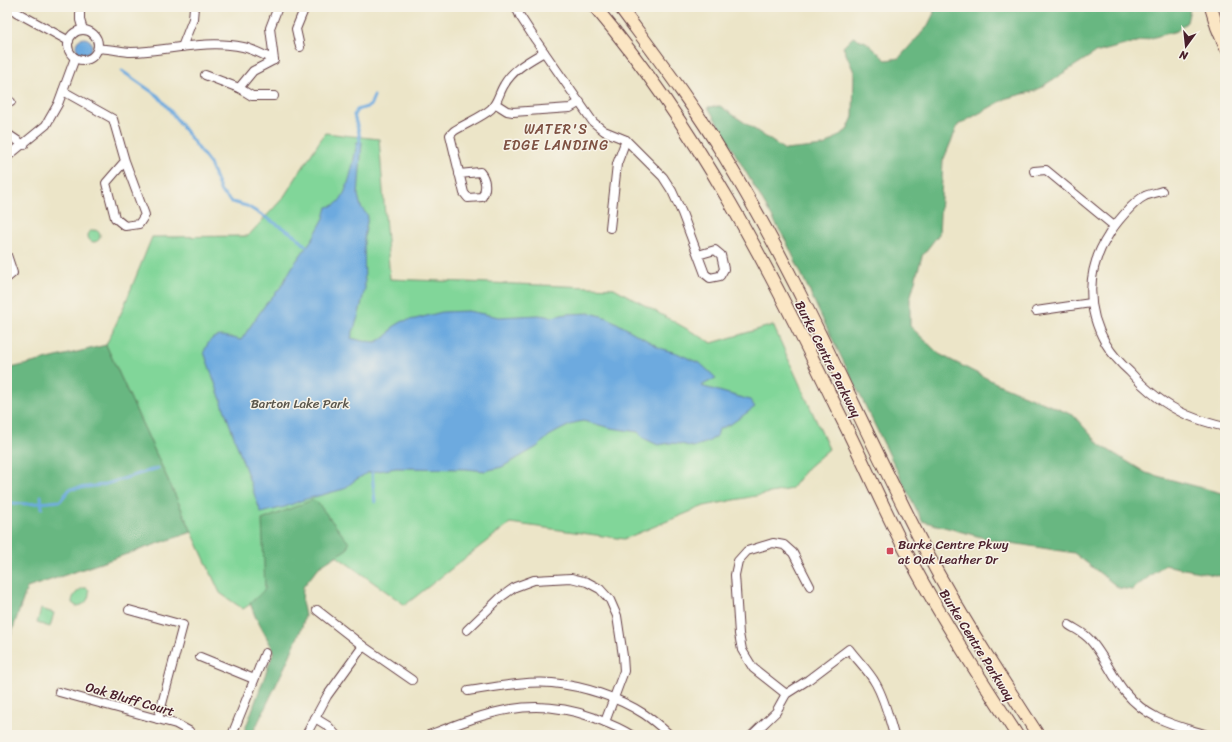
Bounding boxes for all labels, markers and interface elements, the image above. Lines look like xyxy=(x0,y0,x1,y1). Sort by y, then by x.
north arrow xyxy=(1166,26,1206,66)
text: N xyxy=(1177,45,1191,66)
district label: WATER'S EDGE LANDING xyxy=(503,117,609,158)
street label: Burke Centre Parkway xyxy=(789,296,868,422)
park label: Barton Lake Park xyxy=(251,392,349,415)
place label: Burke Centre Pkwy at Oak Leather Dr xyxy=(898,533,1009,571)
marker: Burke Centre Pkwy at Oak Leather Dr xyxy=(885,546,895,556)
street label: Burke Centre Parkway xyxy=(933,584,1021,706)
street label: Oak Bluff Court xyxy=(83,675,177,723)

